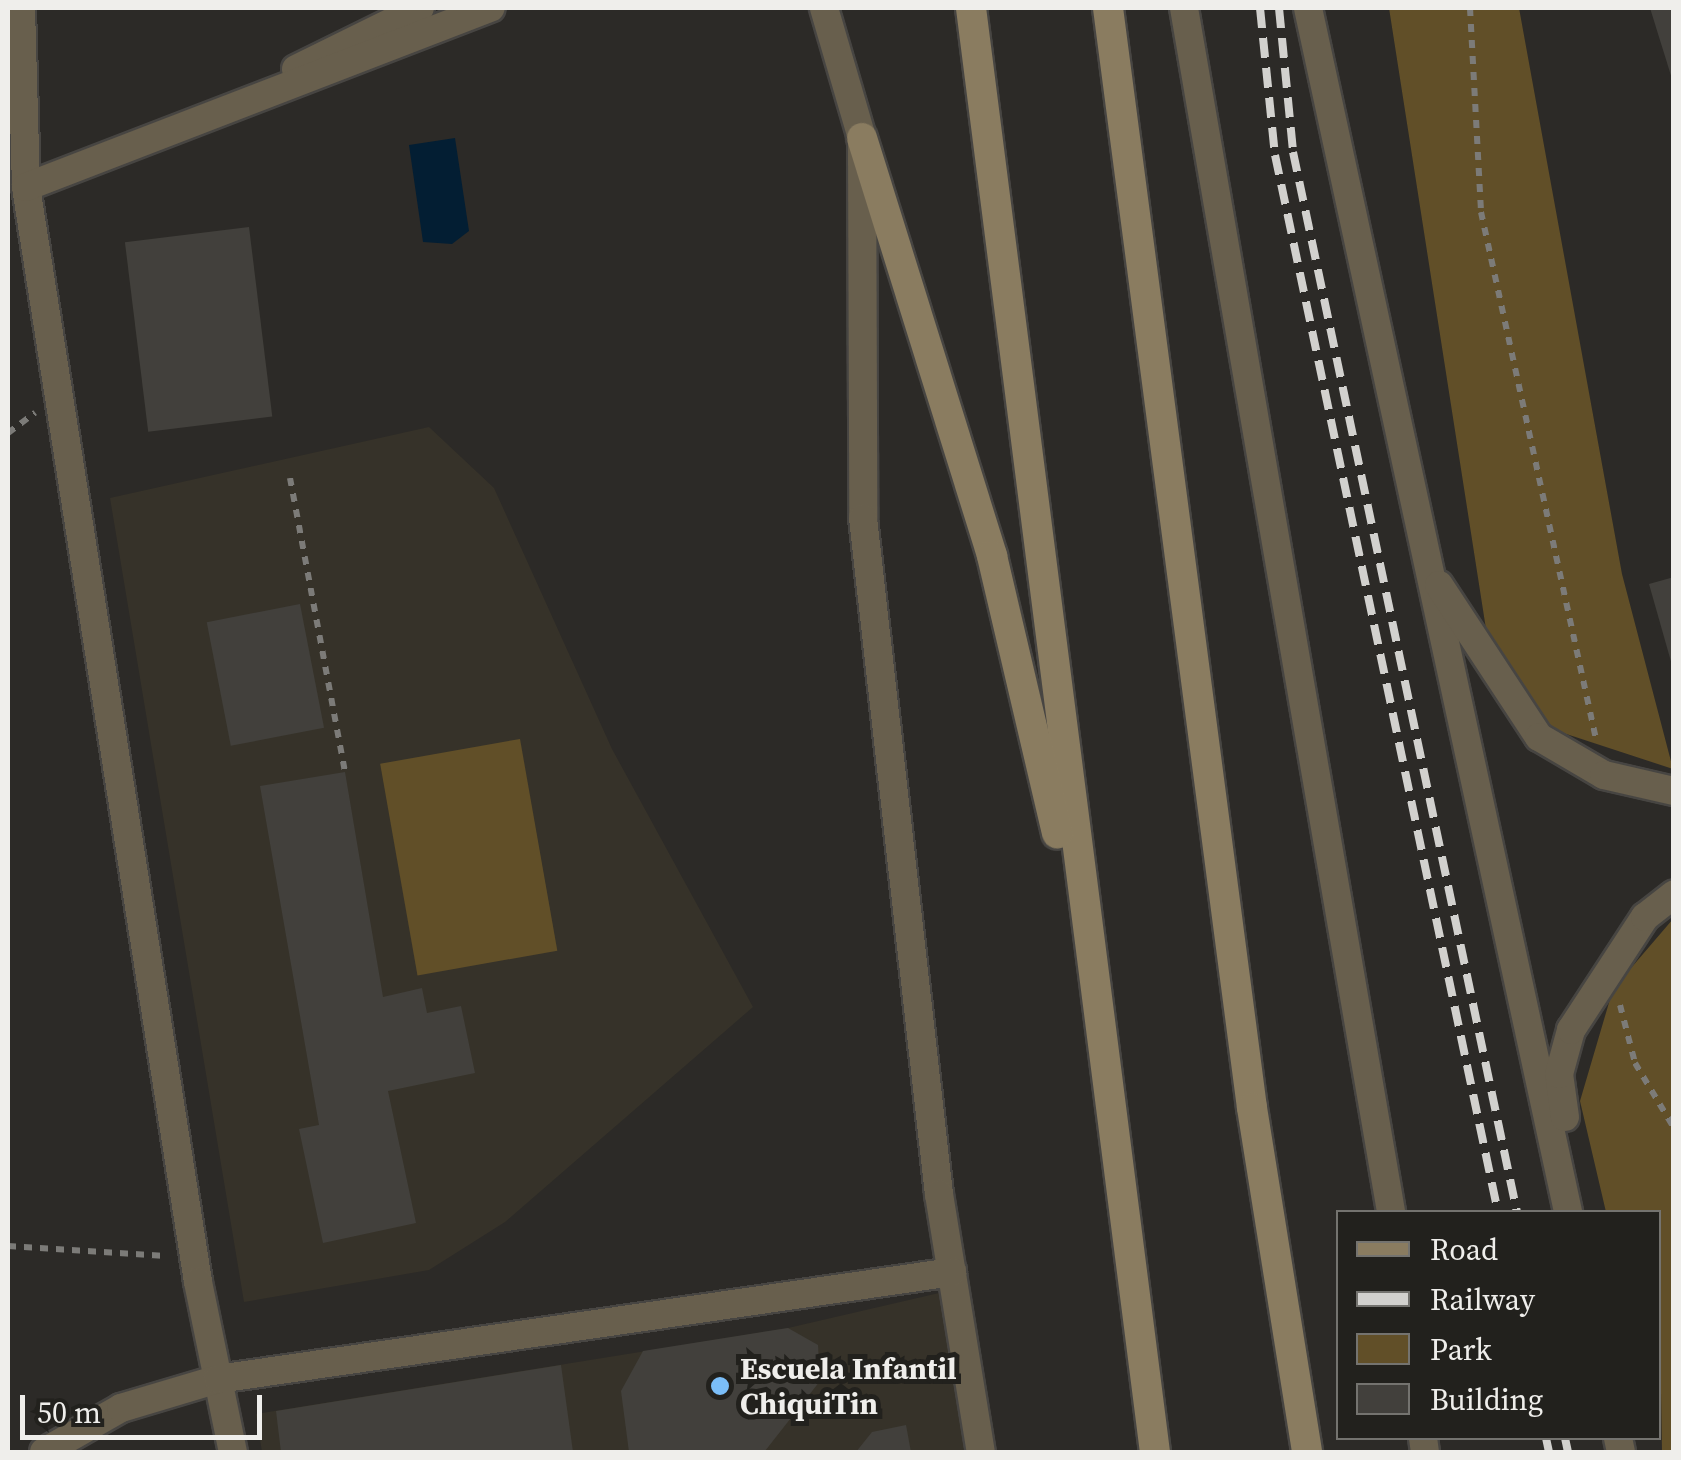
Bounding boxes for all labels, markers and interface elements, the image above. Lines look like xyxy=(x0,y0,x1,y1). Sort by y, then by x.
legend xyxy=(1336,1210,1661,1440)
text: Road xyxy=(1430,1229,1498,1270)
text: Railway xyxy=(1430,1279,1535,1320)
text: Park xyxy=(1430,1329,1492,1370)
place label: Escuela Infantil ChiquiTin xyxy=(740,1351,957,1422)
scale bar xyxy=(25,1375,268,1437)
marker: Escuela Infantil ChiquiTin xyxy=(709,1375,731,1397)
text: Building xyxy=(1430,1379,1543,1420)
text: 50 m xyxy=(37,1392,101,1433)

